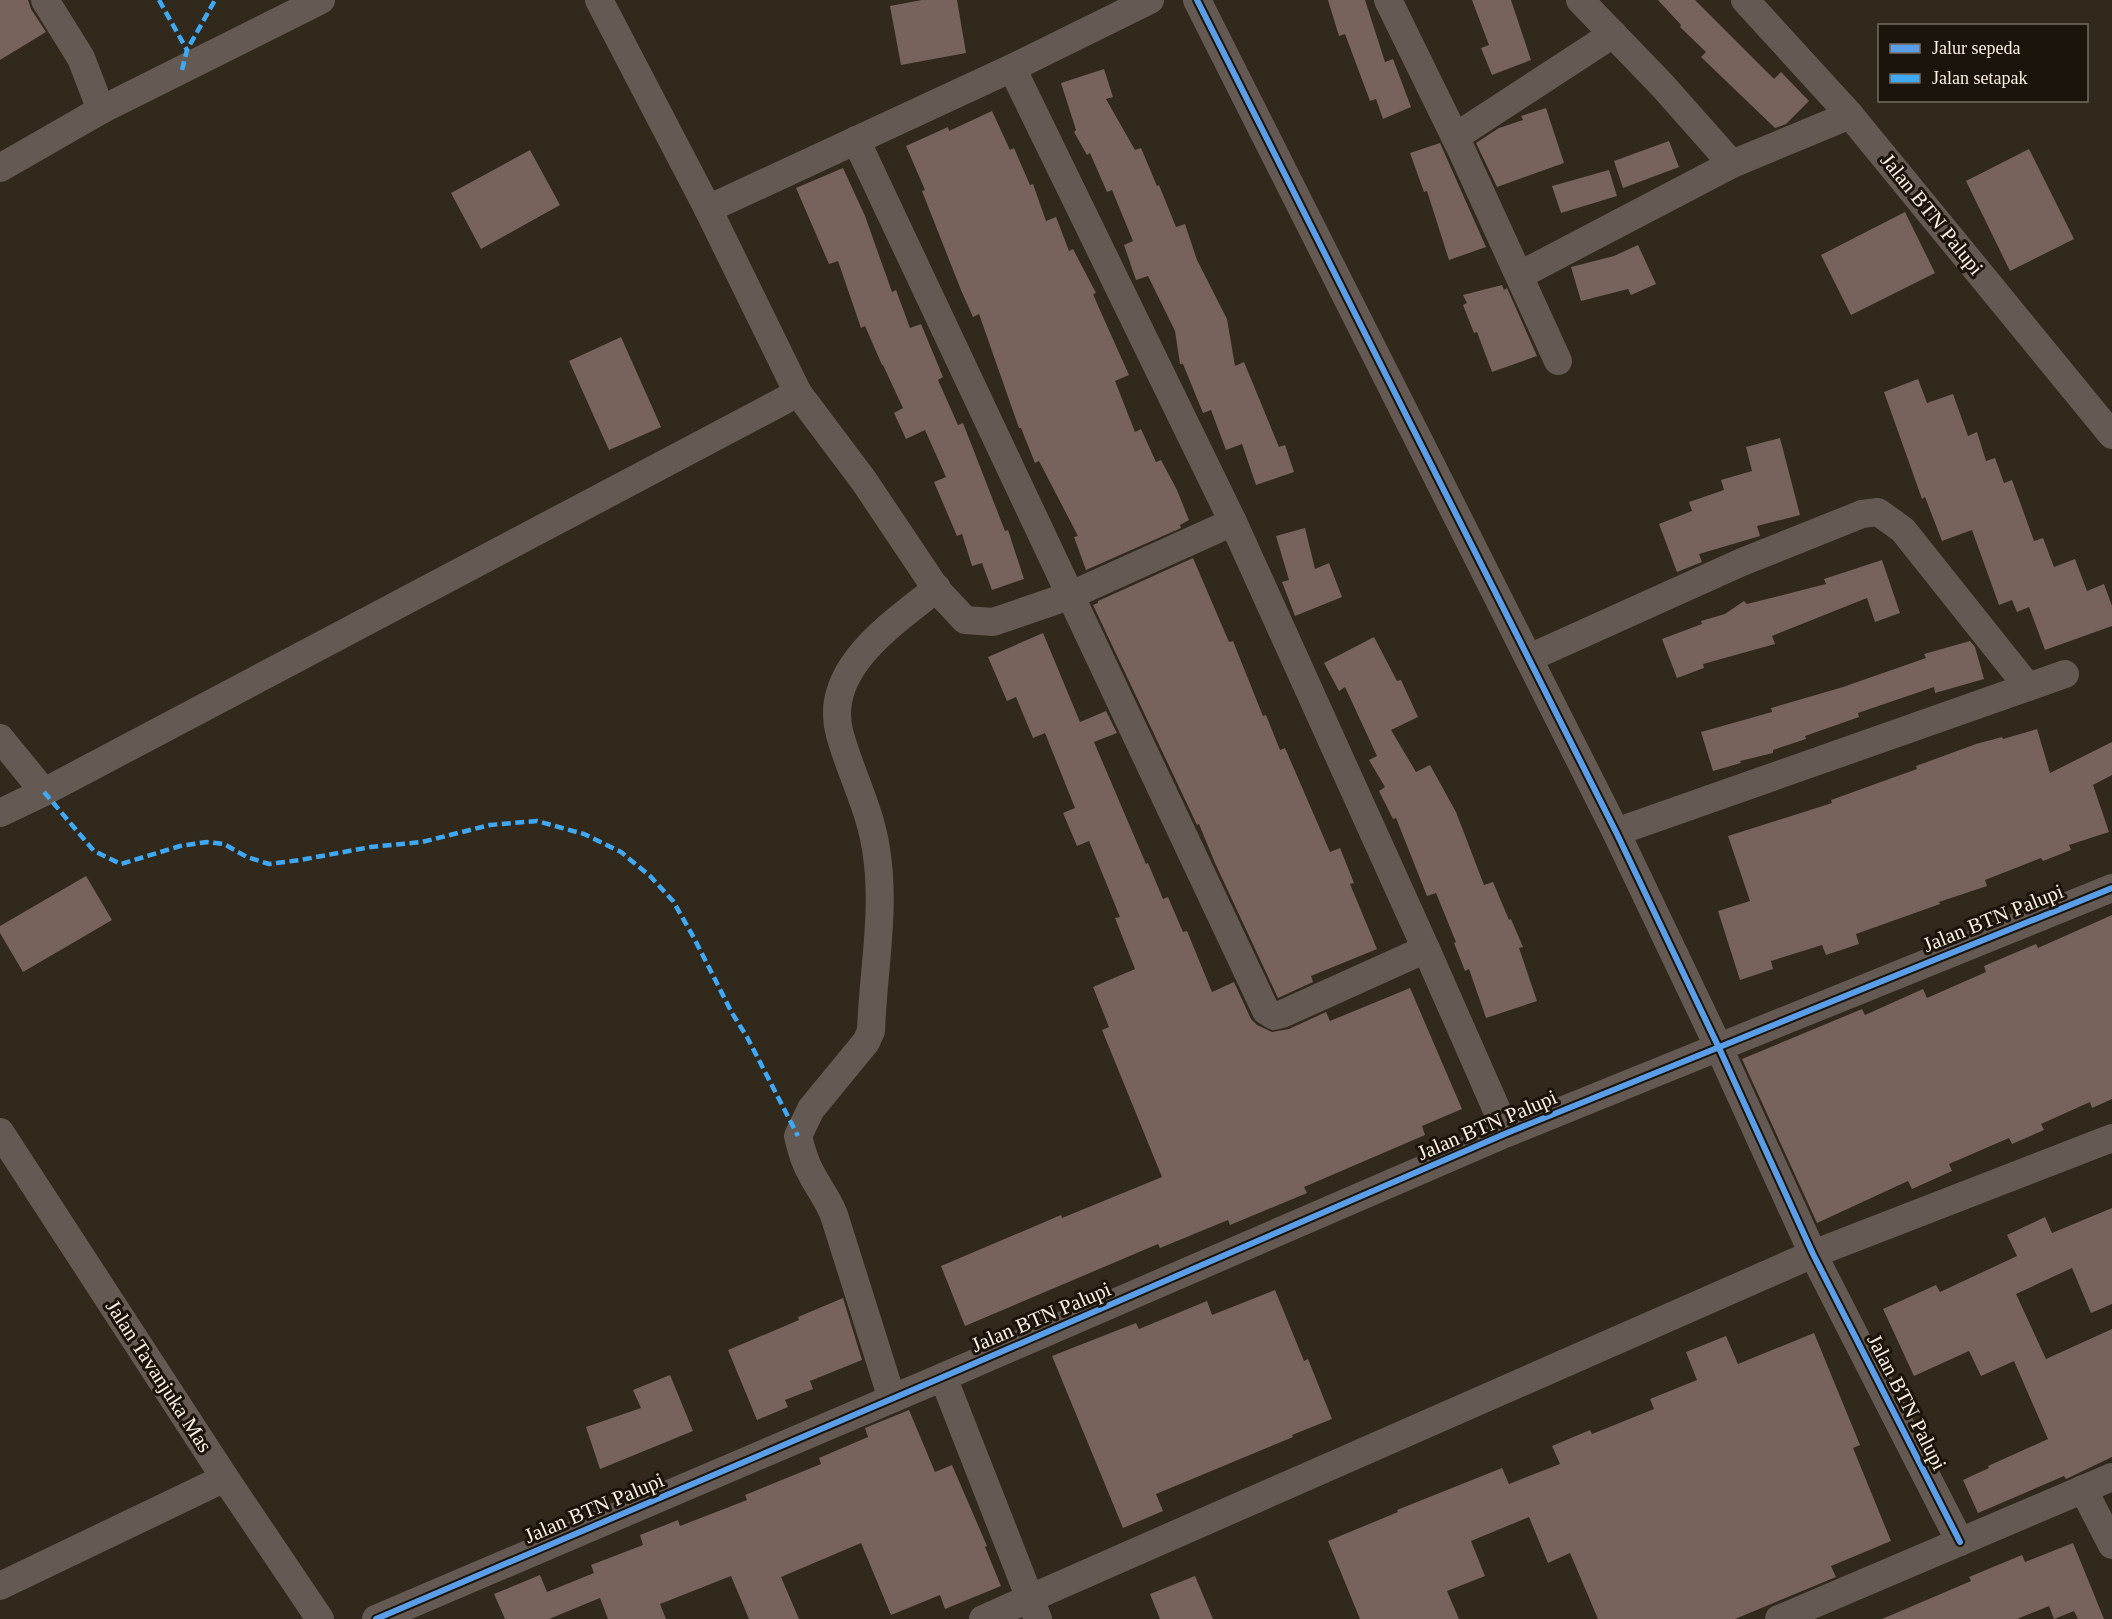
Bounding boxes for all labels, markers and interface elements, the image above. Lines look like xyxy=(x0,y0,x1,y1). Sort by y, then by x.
legend xyxy=(1878,24,2088,102)
text: Jalur sepeda xyxy=(1932,38,2020,58)
text: Jalan setapak xyxy=(1932,68,2027,88)
street label: Jalan BTN Palupi xyxy=(1876,148,1988,280)
street label: Jalan BTN Palupi xyxy=(1919,879,2067,957)
street label: Jalan BTN Palupi xyxy=(1414,1085,1561,1165)
street label: Jalan BTN Palupi xyxy=(968,1277,1115,1357)
street label: Jalan Tavanjuka Mas xyxy=(101,1295,217,1457)
street label: Jalan BTN Palupi xyxy=(1862,1330,1952,1474)
street label: Jalan BTN Palupi xyxy=(521,1468,668,1548)

